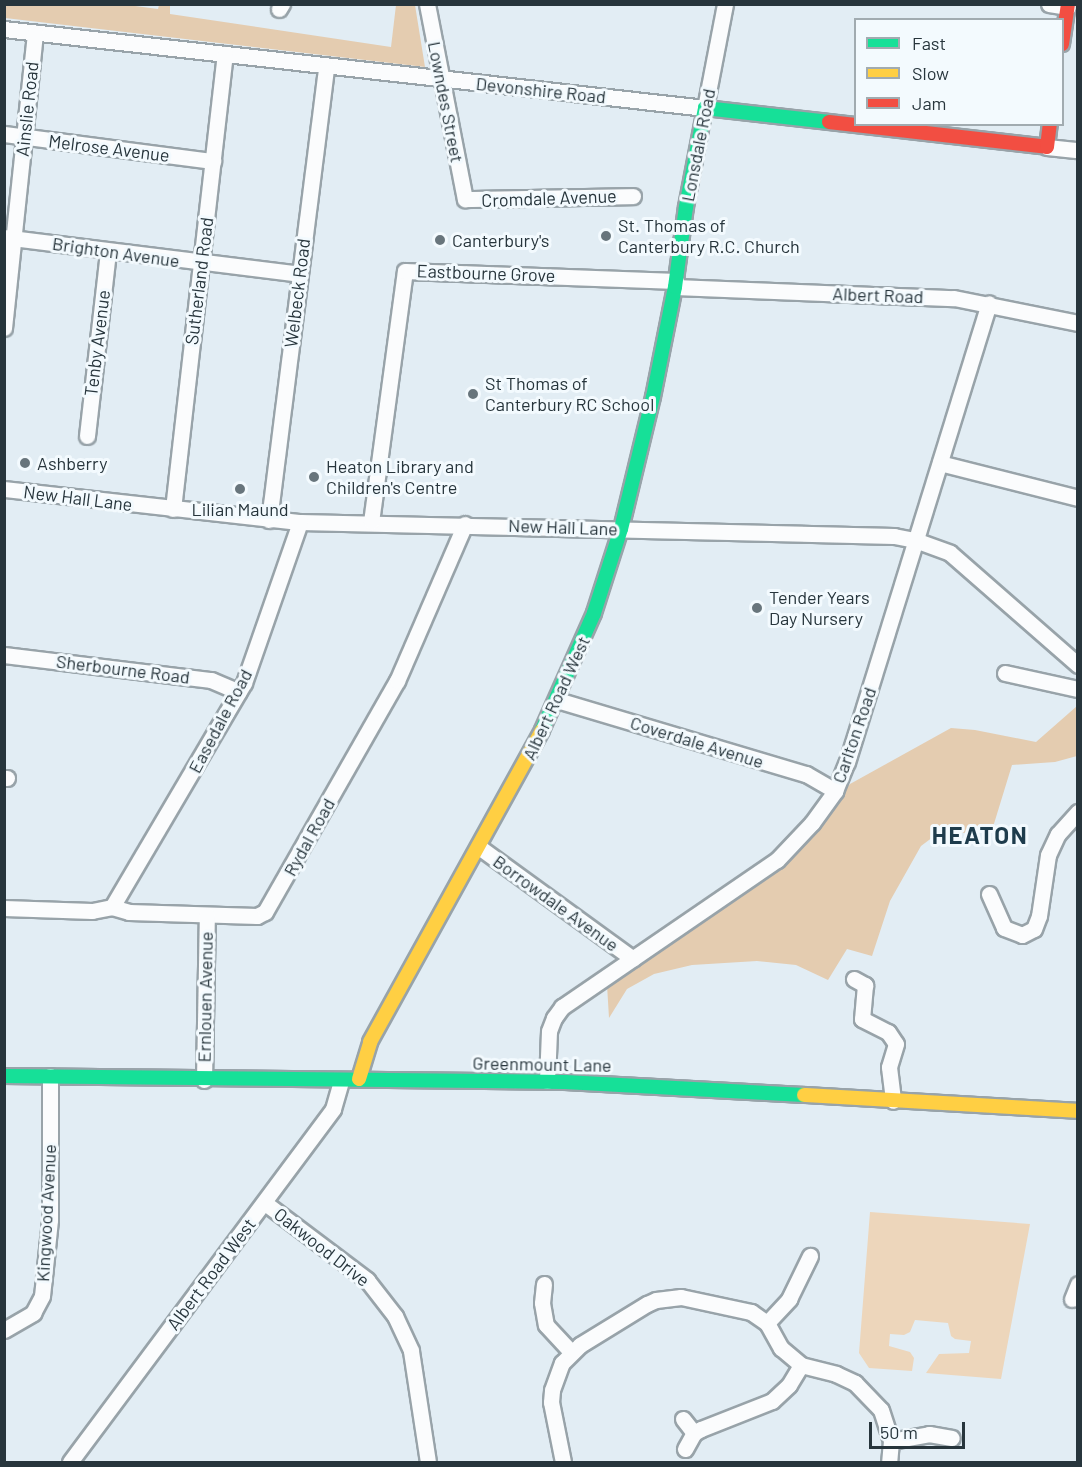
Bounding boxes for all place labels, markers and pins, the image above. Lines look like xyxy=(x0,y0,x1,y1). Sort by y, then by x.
place label: St. Thomas of Canterbury R.C. Church xyxy=(618,215,800,258)
place label: Canterbury's xyxy=(452,229,550,251)
marker: St. Thomas of Canterbury R.C. Church xyxy=(599,229,613,243)
marker: Canterbury's xyxy=(433,233,447,247)
place label: St Thomas of Canterbury RC School xyxy=(485,373,654,416)
marker: St Thomas of Canterbury RC School xyxy=(466,387,480,401)
place label: Ashberry xyxy=(37,452,107,474)
marker: Ashberry xyxy=(18,456,32,470)
place label: Heaton Library and Children's Centre xyxy=(326,456,474,498)
marker: Heaton Library and Children's Centre xyxy=(307,470,321,484)
marker: Lilian Maund xyxy=(233,482,247,496)
place label: Lilian Maund xyxy=(191,498,289,520)
place label: Tender Years Day Nursery xyxy=(769,587,870,630)
marker: Tender Years Day Nursery xyxy=(750,601,764,615)

